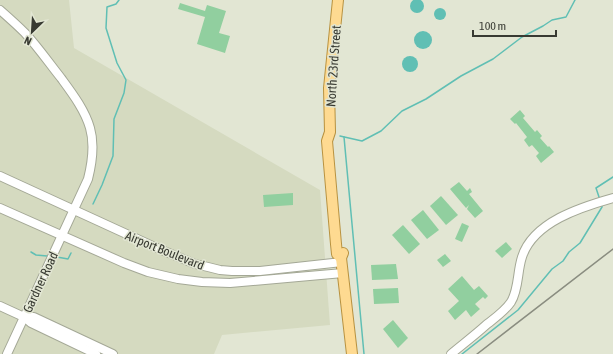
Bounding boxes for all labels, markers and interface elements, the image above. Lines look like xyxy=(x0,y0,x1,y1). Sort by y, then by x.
north arrow xyxy=(12,12,52,52)
scale bar xyxy=(473,12,556,38)
text: 100 m xyxy=(479,19,506,33)
street label: North 23rd Street xyxy=(323,24,344,107)
text: N xyxy=(22,34,33,48)
street label: Airport Boulevard xyxy=(123,228,206,273)
street label: Gardner Road xyxy=(20,249,61,315)

